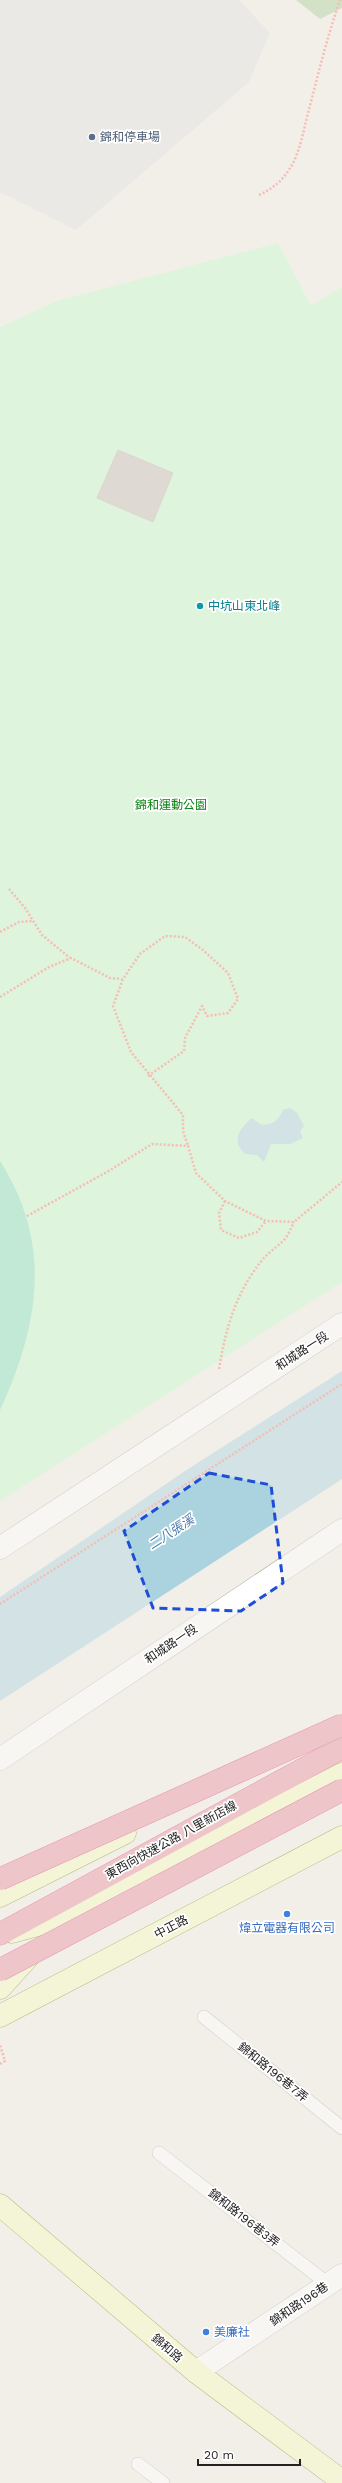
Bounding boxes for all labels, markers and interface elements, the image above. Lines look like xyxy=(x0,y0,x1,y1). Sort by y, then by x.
place label: 錦和停車場 xyxy=(100,130,160,144)
marker: 錦和停車場 xyxy=(87,132,97,142)
place label: 中坑山東北峰 xyxy=(208,599,280,613)
marker: 中坑山東北峰 xyxy=(195,601,205,611)
park label: 錦和運動公園 xyxy=(135,798,207,812)
street label: 和城路一段 xyxy=(273,1329,331,1373)
water label: 二八張溪 xyxy=(145,1510,199,1552)
street label: 和城路一段 xyxy=(142,1621,200,1667)
street label: 東西向快速公路 八里新店線 xyxy=(103,1798,239,1882)
marker: 煒立電器有限公司 xyxy=(282,1909,292,1919)
street label: 中正路 xyxy=(152,1912,190,1942)
place label: 煒立電器有限公司 xyxy=(239,1921,335,1935)
street label: 錦和路196巷7弄 xyxy=(235,2039,311,2105)
street label: 錦和路196巷3弄 xyxy=(206,2186,282,2250)
street label: 錦和路196巷 xyxy=(267,2279,331,2329)
place label: 美廉社 xyxy=(214,2325,250,2339)
marker: 美廉社 xyxy=(201,2327,211,2337)
street label: 錦和路 xyxy=(149,2331,185,2365)
scale bar xyxy=(198,2441,300,2467)
text: 20 m xyxy=(204,2448,234,2462)

